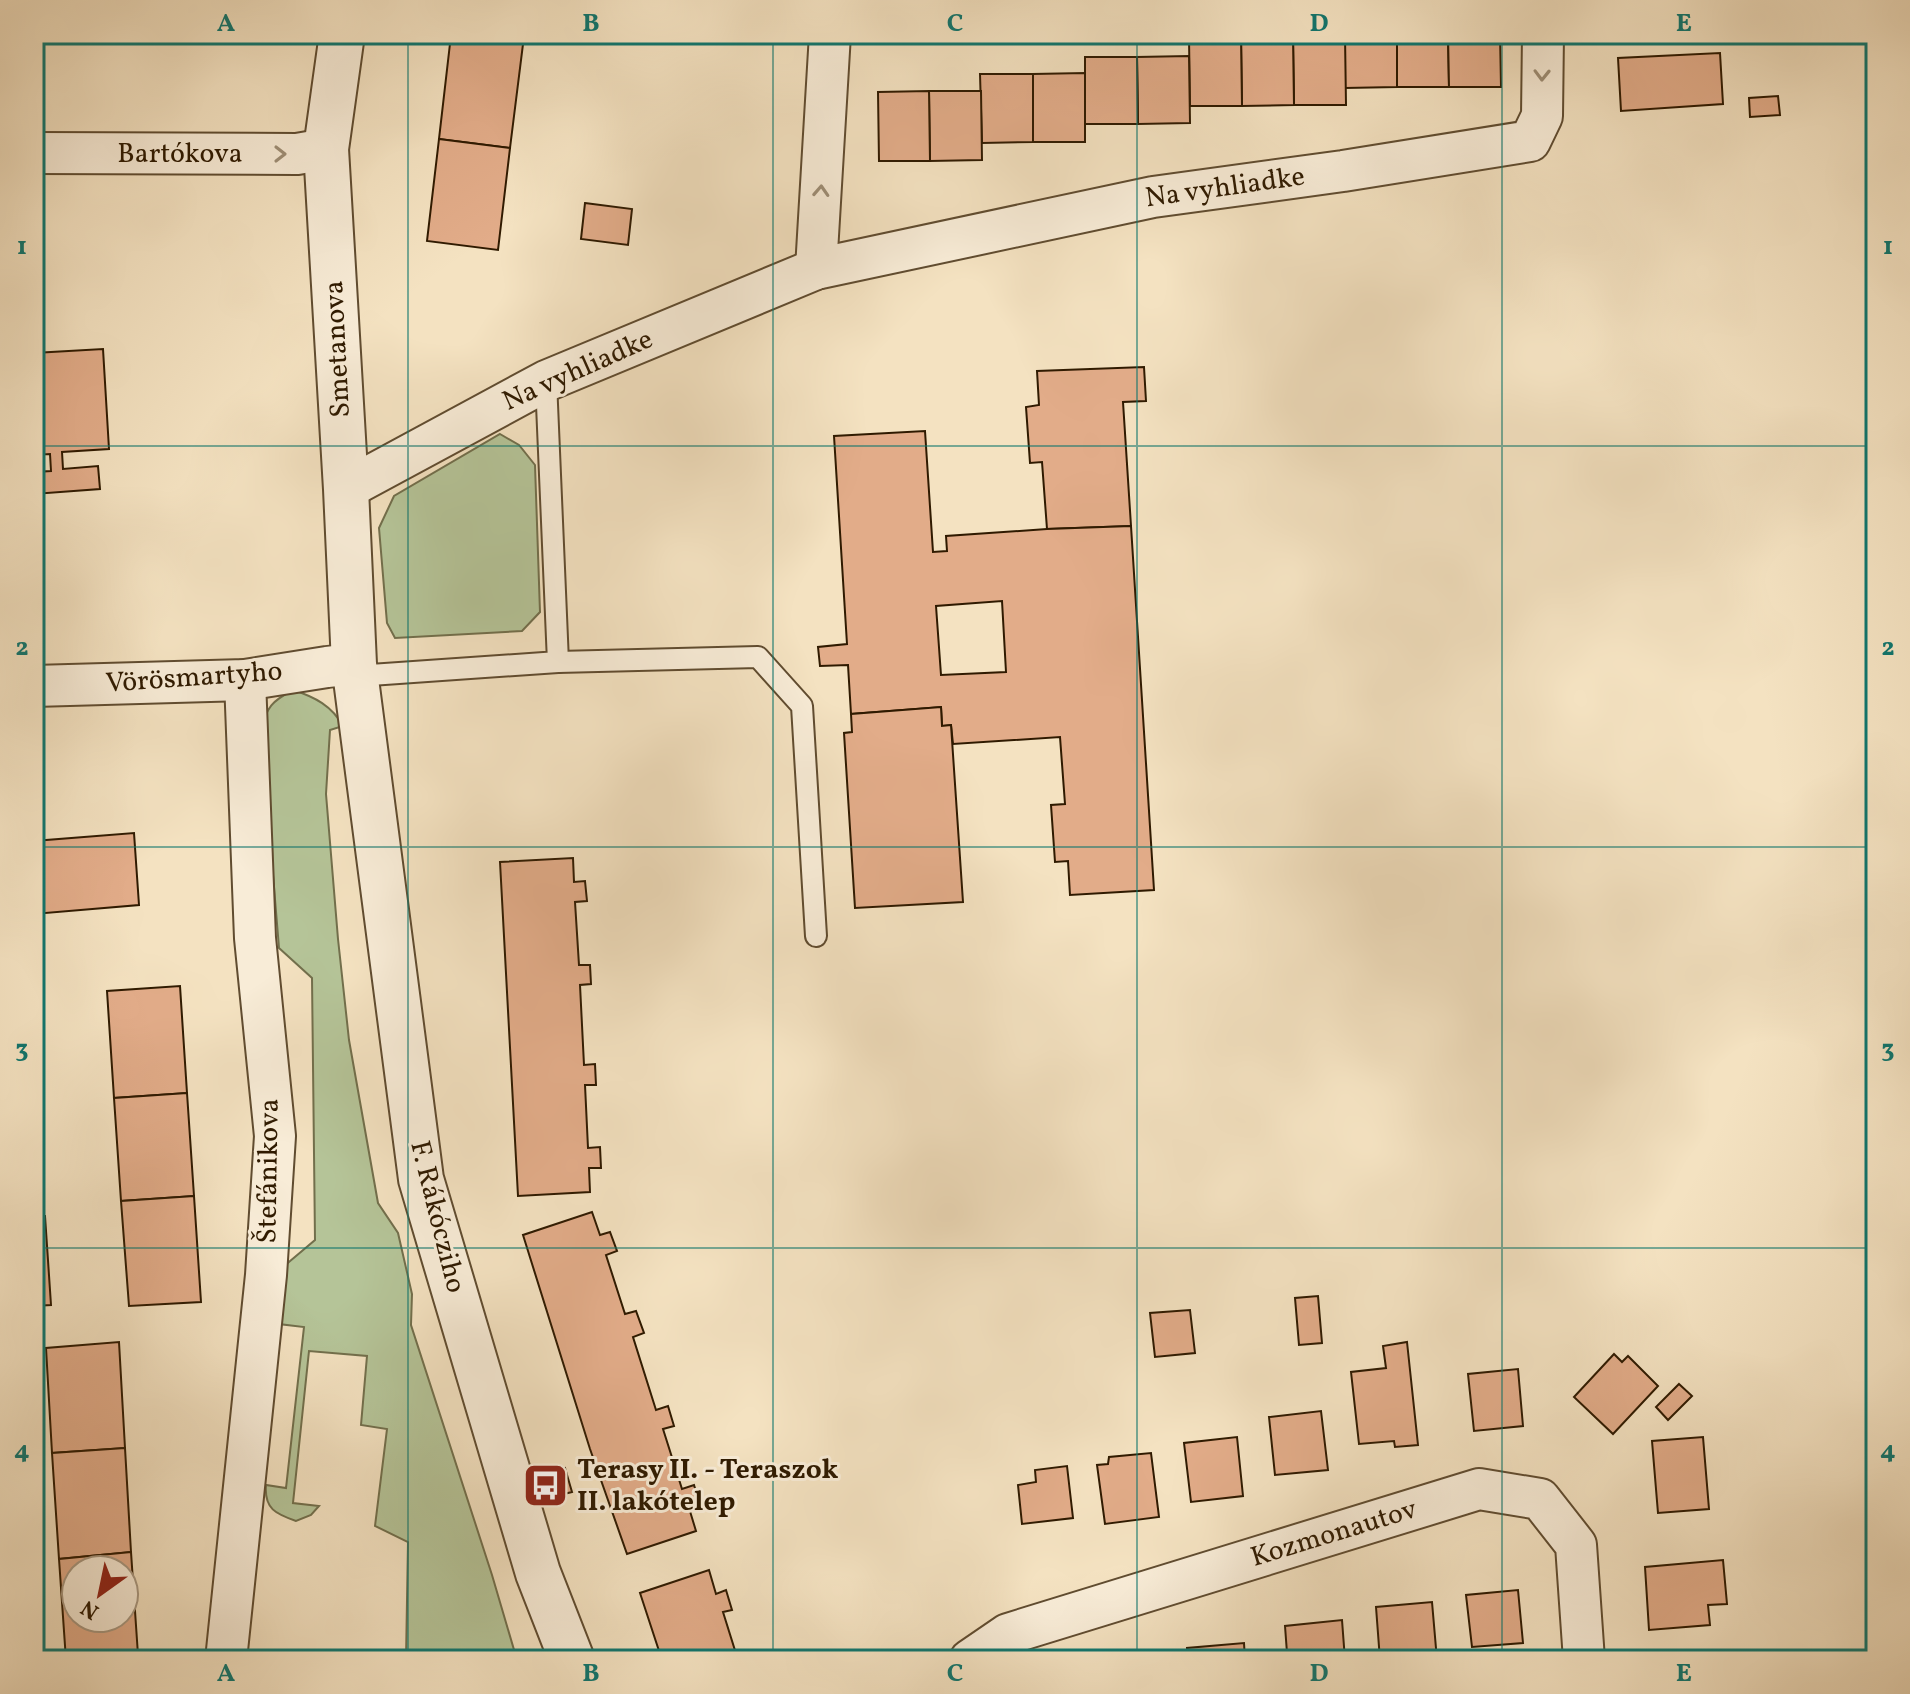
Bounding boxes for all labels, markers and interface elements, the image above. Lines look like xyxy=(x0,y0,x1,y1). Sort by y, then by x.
text: A xyxy=(217,6,236,42)
text: B xyxy=(582,6,600,42)
text: C xyxy=(947,6,963,42)
text: D xyxy=(1309,6,1329,42)
text: E xyxy=(1676,6,1692,42)
one-way arrow xyxy=(1533,69,1551,82)
street label: Bartókova xyxy=(117,135,243,174)
one-way arrow xyxy=(274,145,287,163)
street label: Na vyhliadke xyxy=(1143,158,1307,218)
one-way arrow xyxy=(812,184,829,197)
text: 1 xyxy=(17,229,27,265)
text: 1 xyxy=(1883,229,1893,265)
street label: Smetanova xyxy=(315,279,361,419)
street label: Na vyhliadke xyxy=(497,320,659,422)
text: 2 xyxy=(15,630,29,666)
text: 2 xyxy=(1881,630,1895,666)
street label: Vörösmartyho xyxy=(104,652,284,704)
text: 3 xyxy=(15,1032,29,1068)
text: 3 xyxy=(1881,1032,1895,1068)
street label: Štefánikova xyxy=(248,1098,290,1244)
street label: F. Rákócziho xyxy=(399,1137,475,1297)
text: 4 xyxy=(14,1433,30,1469)
text: 4 xyxy=(1880,1433,1896,1469)
place label: Terasy II. - Teraszok II. lakótelep xyxy=(577,1451,839,1522)
bus stop icon: Terasy II. - Teraszok II. lakótelep xyxy=(522,1462,570,1510)
street label: Kozmonautov xyxy=(1246,1490,1422,1578)
north arrow xyxy=(60,1554,140,1634)
text: N xyxy=(75,1591,106,1626)
text: A xyxy=(217,1656,236,1692)
text: B xyxy=(582,1656,600,1692)
text: C xyxy=(947,1656,963,1692)
text: D xyxy=(1309,1656,1329,1692)
text: E xyxy=(1676,1656,1692,1692)

